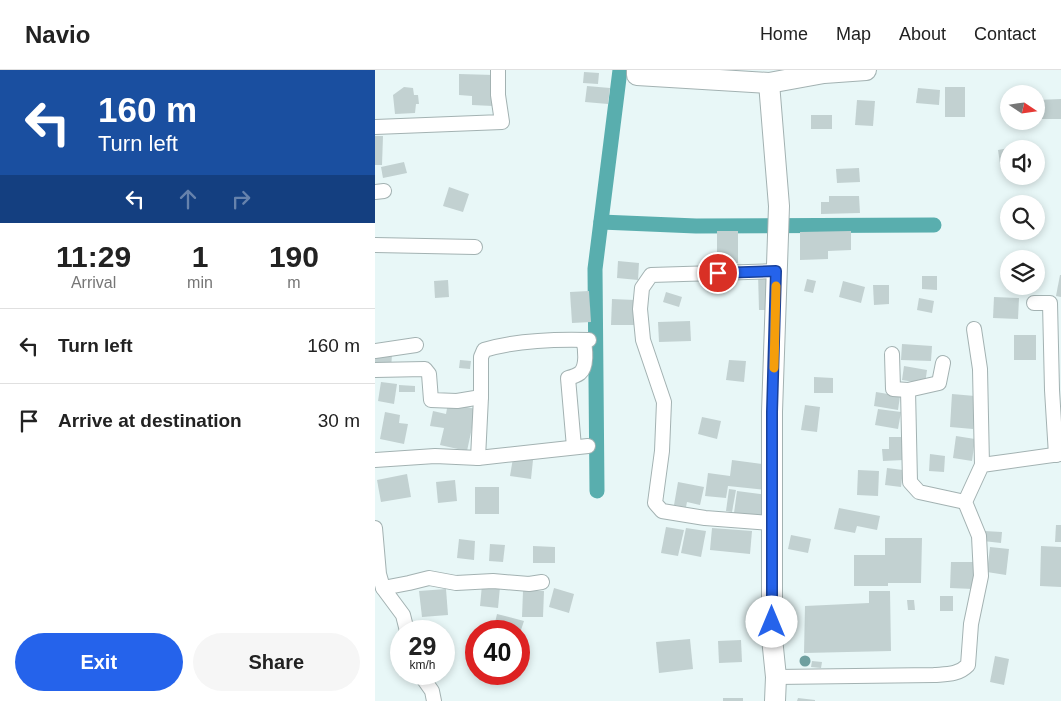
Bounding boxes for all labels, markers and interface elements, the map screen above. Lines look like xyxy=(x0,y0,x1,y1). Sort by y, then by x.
text: Navio xyxy=(25,21,90,48)
text: Home xyxy=(760,24,808,44)
text: Map xyxy=(836,24,871,44)
text: About xyxy=(899,24,946,44)
text: Contact xyxy=(974,24,1036,44)
north arrow xyxy=(1000,85,1045,130)
map controls xyxy=(1000,85,1045,295)
icon: left xyxy=(15,90,80,155)
text: 160 m xyxy=(98,90,197,129)
text: Turn left xyxy=(98,131,178,156)
button: sound xyxy=(1000,140,1045,185)
icon: left xyxy=(121,185,149,213)
icon: ahead xyxy=(174,185,202,213)
icon: right xyxy=(227,185,255,213)
button: search xyxy=(1000,195,1045,240)
text: 11:29 xyxy=(56,240,131,273)
text: 1 xyxy=(192,240,208,273)
text: 190 xyxy=(269,240,319,273)
button: layers xyxy=(1000,250,1045,295)
pin xyxy=(697,252,739,294)
icon: arrive xyxy=(704,259,732,287)
text: Arrival xyxy=(71,274,116,291)
text: min xyxy=(187,274,213,291)
text: m xyxy=(287,274,301,291)
icon: left xyxy=(15,332,43,360)
text: Turn left xyxy=(58,335,133,356)
text: 160 m xyxy=(307,335,360,356)
icon: arrive xyxy=(15,407,43,435)
text: Arrive at destination xyxy=(58,410,242,431)
text: 30 m xyxy=(318,410,360,431)
position arrow xyxy=(745,595,797,647)
speed limit sign: 40 xyxy=(465,620,530,685)
text: 29 xyxy=(409,632,436,660)
button: Exit xyxy=(15,633,183,691)
button: Share xyxy=(193,633,360,691)
text: km/h xyxy=(409,658,436,672)

